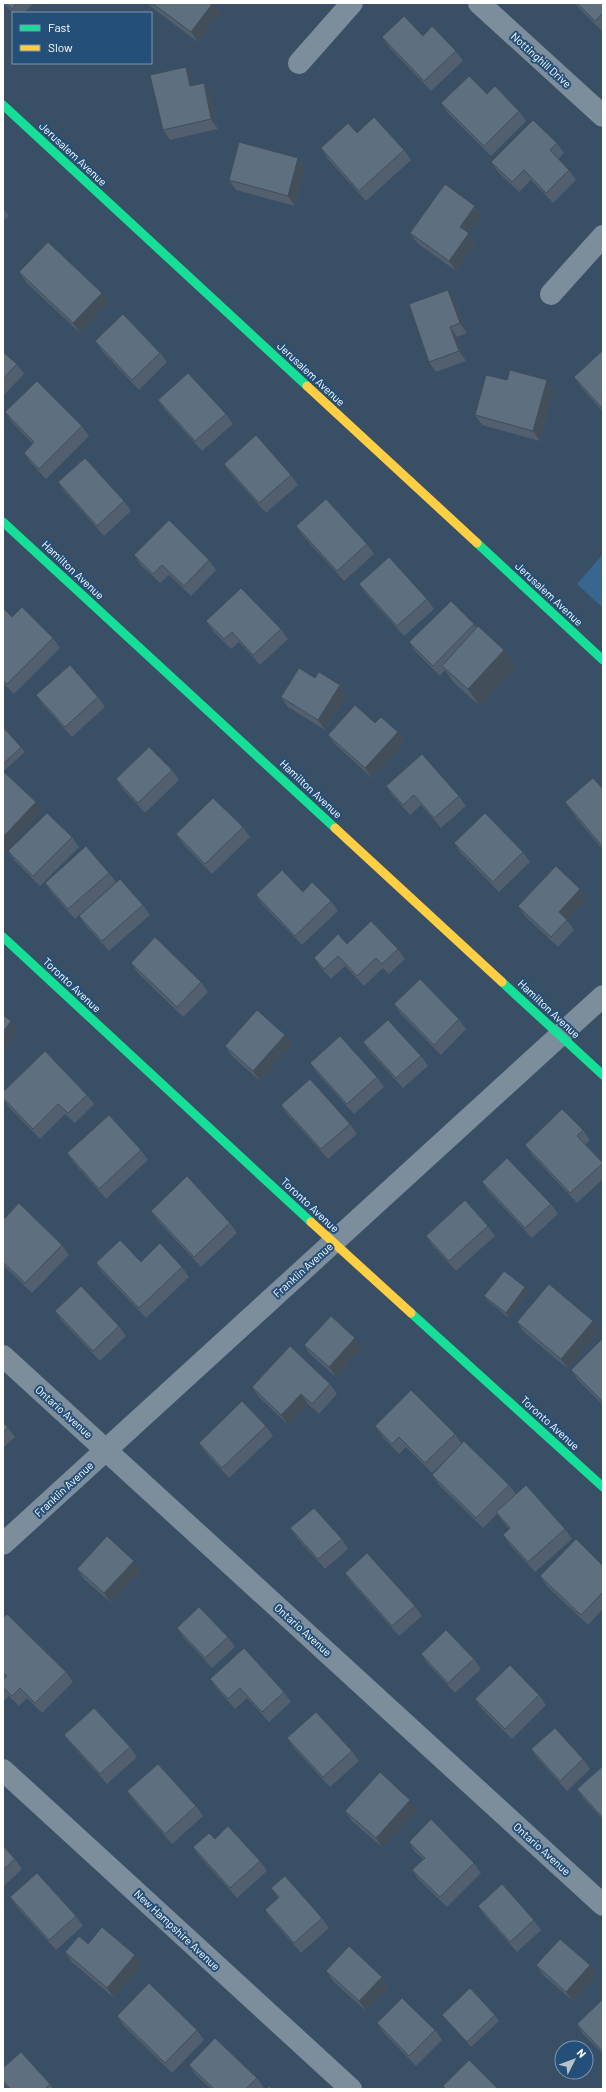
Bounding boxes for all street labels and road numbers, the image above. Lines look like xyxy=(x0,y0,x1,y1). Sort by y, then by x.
street label: Nottinghill Drive xyxy=(509,29,574,90)
street label: Jerusalem Avenue xyxy=(37,119,110,188)
street label: Jerusalem Avenue xyxy=(275,339,348,408)
street label: Hamilton Avenue xyxy=(40,538,107,602)
street label: Jerusalem Avenue xyxy=(513,559,586,628)
street label: Hamilton Avenue xyxy=(278,757,345,821)
street label: Toronto Avenue xyxy=(41,955,104,1015)
street label: Hamilton Avenue xyxy=(516,977,583,1041)
street label: Toronto Avenue xyxy=(279,1175,342,1235)
street label: Franklin Avenue xyxy=(270,1239,335,1300)
street label: Ontario Avenue xyxy=(33,1383,96,1441)
street label: Toronto Avenue xyxy=(518,1393,582,1452)
street label: Franklin Avenue xyxy=(32,1458,96,1519)
street label: Ontario Avenue xyxy=(272,1601,335,1659)
street label: Ontario Avenue xyxy=(511,1820,574,1878)
street label: New Hampshire Avenue xyxy=(132,1887,223,1973)

